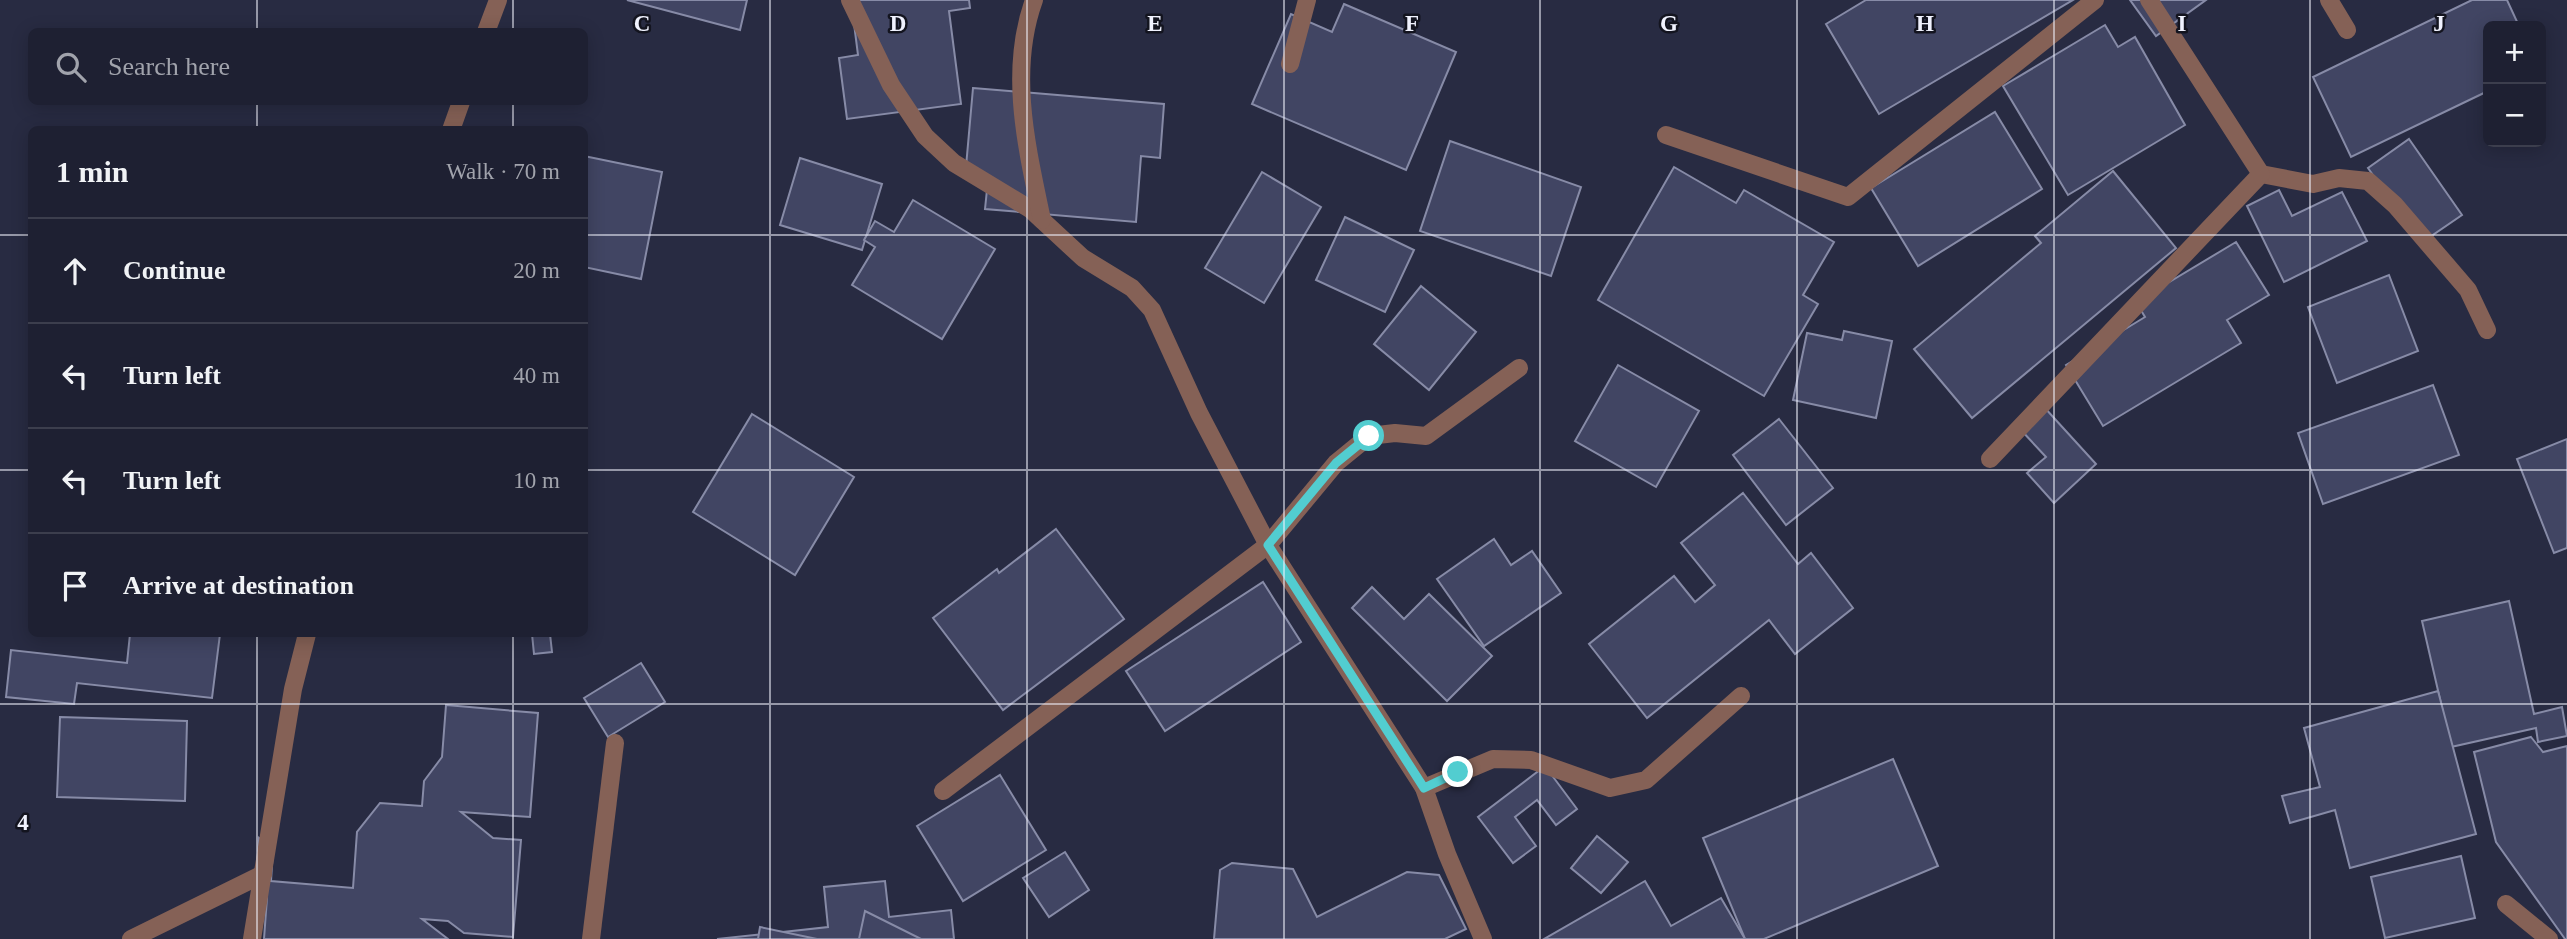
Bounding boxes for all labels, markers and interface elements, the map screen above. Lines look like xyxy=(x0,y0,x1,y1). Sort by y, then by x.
text: C xyxy=(634,11,650,36)
text: D xyxy=(890,11,906,36)
text: E xyxy=(1147,11,1163,36)
text: F xyxy=(1405,11,1419,36)
text: G xyxy=(1660,11,1678,36)
text: H xyxy=(1916,11,1934,36)
text: I xyxy=(2178,11,2187,36)
text: J xyxy=(2433,11,2445,36)
map controls xyxy=(2483,21,2546,147)
button: + xyxy=(2483,21,2546,84)
search box xyxy=(28,28,588,105)
icon: search xyxy=(52,48,90,86)
text: Search here xyxy=(108,52,230,81)
button: − xyxy=(2483,84,2546,147)
text: 1 min xyxy=(56,155,129,188)
text: Walk · 70 m xyxy=(446,159,560,184)
icon: ahead xyxy=(56,252,94,290)
text: Continue xyxy=(123,256,226,285)
text: 20 m xyxy=(513,258,560,283)
icon: left xyxy=(56,357,94,395)
text: Turn left xyxy=(123,361,221,390)
text: 40 m xyxy=(513,363,560,388)
route start xyxy=(1353,420,1384,451)
icon: left xyxy=(56,462,94,500)
text: Turn left xyxy=(123,466,221,495)
text: 10 m xyxy=(513,468,560,493)
icon: arrive xyxy=(56,567,94,605)
text: Arrive at destination xyxy=(123,571,354,600)
route end xyxy=(1442,756,1473,787)
text: 4 xyxy=(17,810,29,835)

